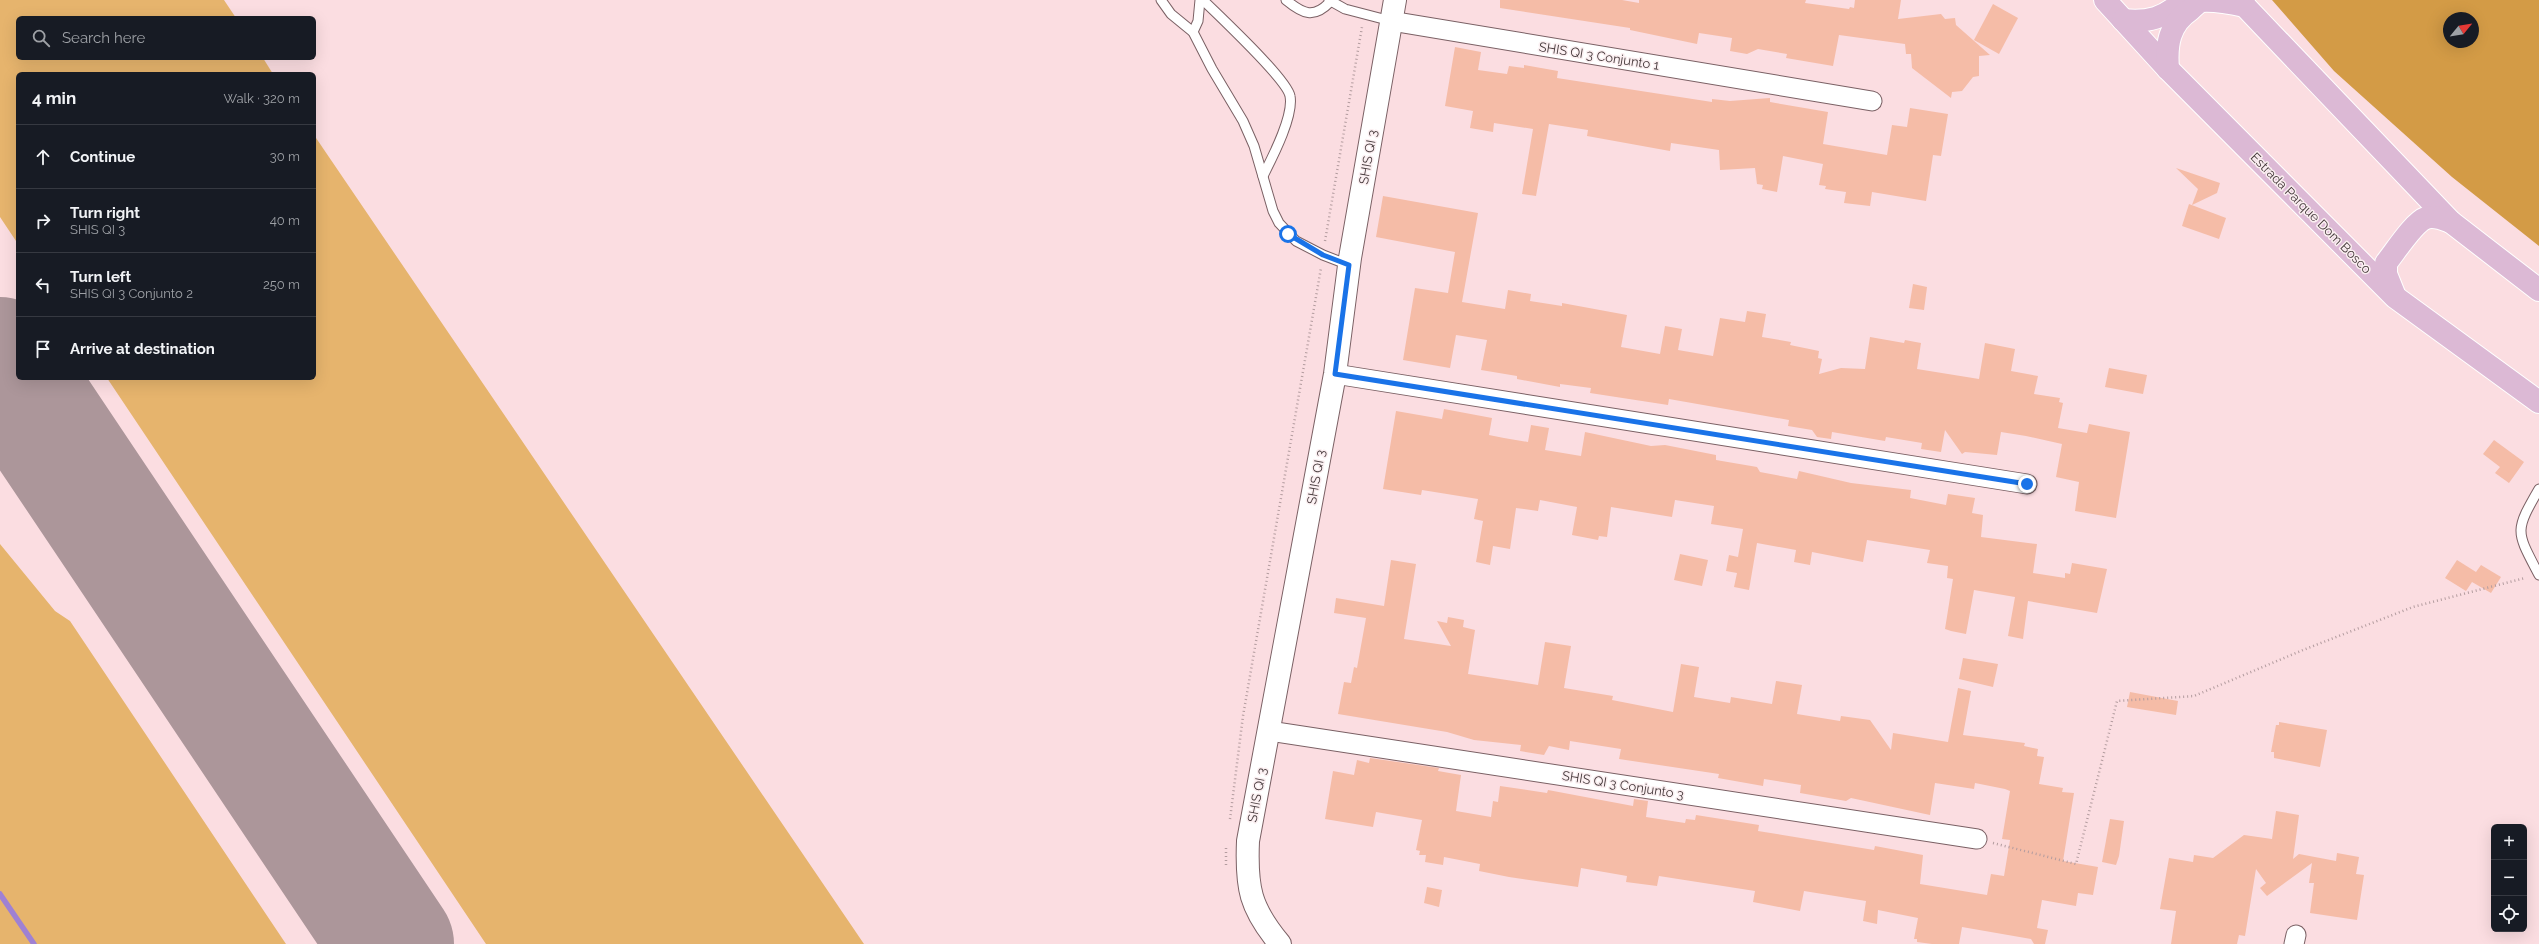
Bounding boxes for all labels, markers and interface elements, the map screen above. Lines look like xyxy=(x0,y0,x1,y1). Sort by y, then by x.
north arrow xyxy=(2443,12,2479,48)
search box xyxy=(16,16,316,60)
icon: search xyxy=(30,27,52,49)
text: Search here xyxy=(62,29,145,47)
street label: SHIS QI 3 Conjunto 1 xyxy=(1538,39,1661,73)
text: 4 min xyxy=(32,88,76,108)
text: Walk · 320 m xyxy=(224,91,300,106)
street label: SHIS QI 3 xyxy=(1356,128,1380,185)
icon: ahead xyxy=(32,146,54,168)
text: Continue xyxy=(70,148,135,166)
text: 30 m xyxy=(270,149,300,164)
street label: Estrada Parque Dom Bosco xyxy=(2248,150,2375,277)
text: Turn right xyxy=(70,204,140,222)
icon: right xyxy=(32,210,54,232)
text: 40 m xyxy=(270,213,300,228)
text: SHIS QI 3 xyxy=(70,222,125,237)
route start xyxy=(1279,225,1297,243)
text: Turn left xyxy=(70,268,131,286)
icon: left xyxy=(32,274,54,296)
text: 250 m xyxy=(263,277,300,292)
text: SHIS QI 3 Conjunto 2 xyxy=(70,286,193,301)
icon: arrive xyxy=(32,338,54,360)
text: Arrive at destination xyxy=(70,340,215,358)
street label: SHIS QI 3 xyxy=(1304,448,1328,505)
route end xyxy=(2018,475,2036,493)
street label: SHIS QI 3 xyxy=(1244,766,1270,823)
street label: SHIS QI 3 Conjunto 3 xyxy=(1561,768,1685,802)
map controls xyxy=(2491,824,2527,932)
button: + xyxy=(2491,824,2527,860)
button: − xyxy=(2491,860,2527,896)
button: locate xyxy=(2491,896,2527,932)

